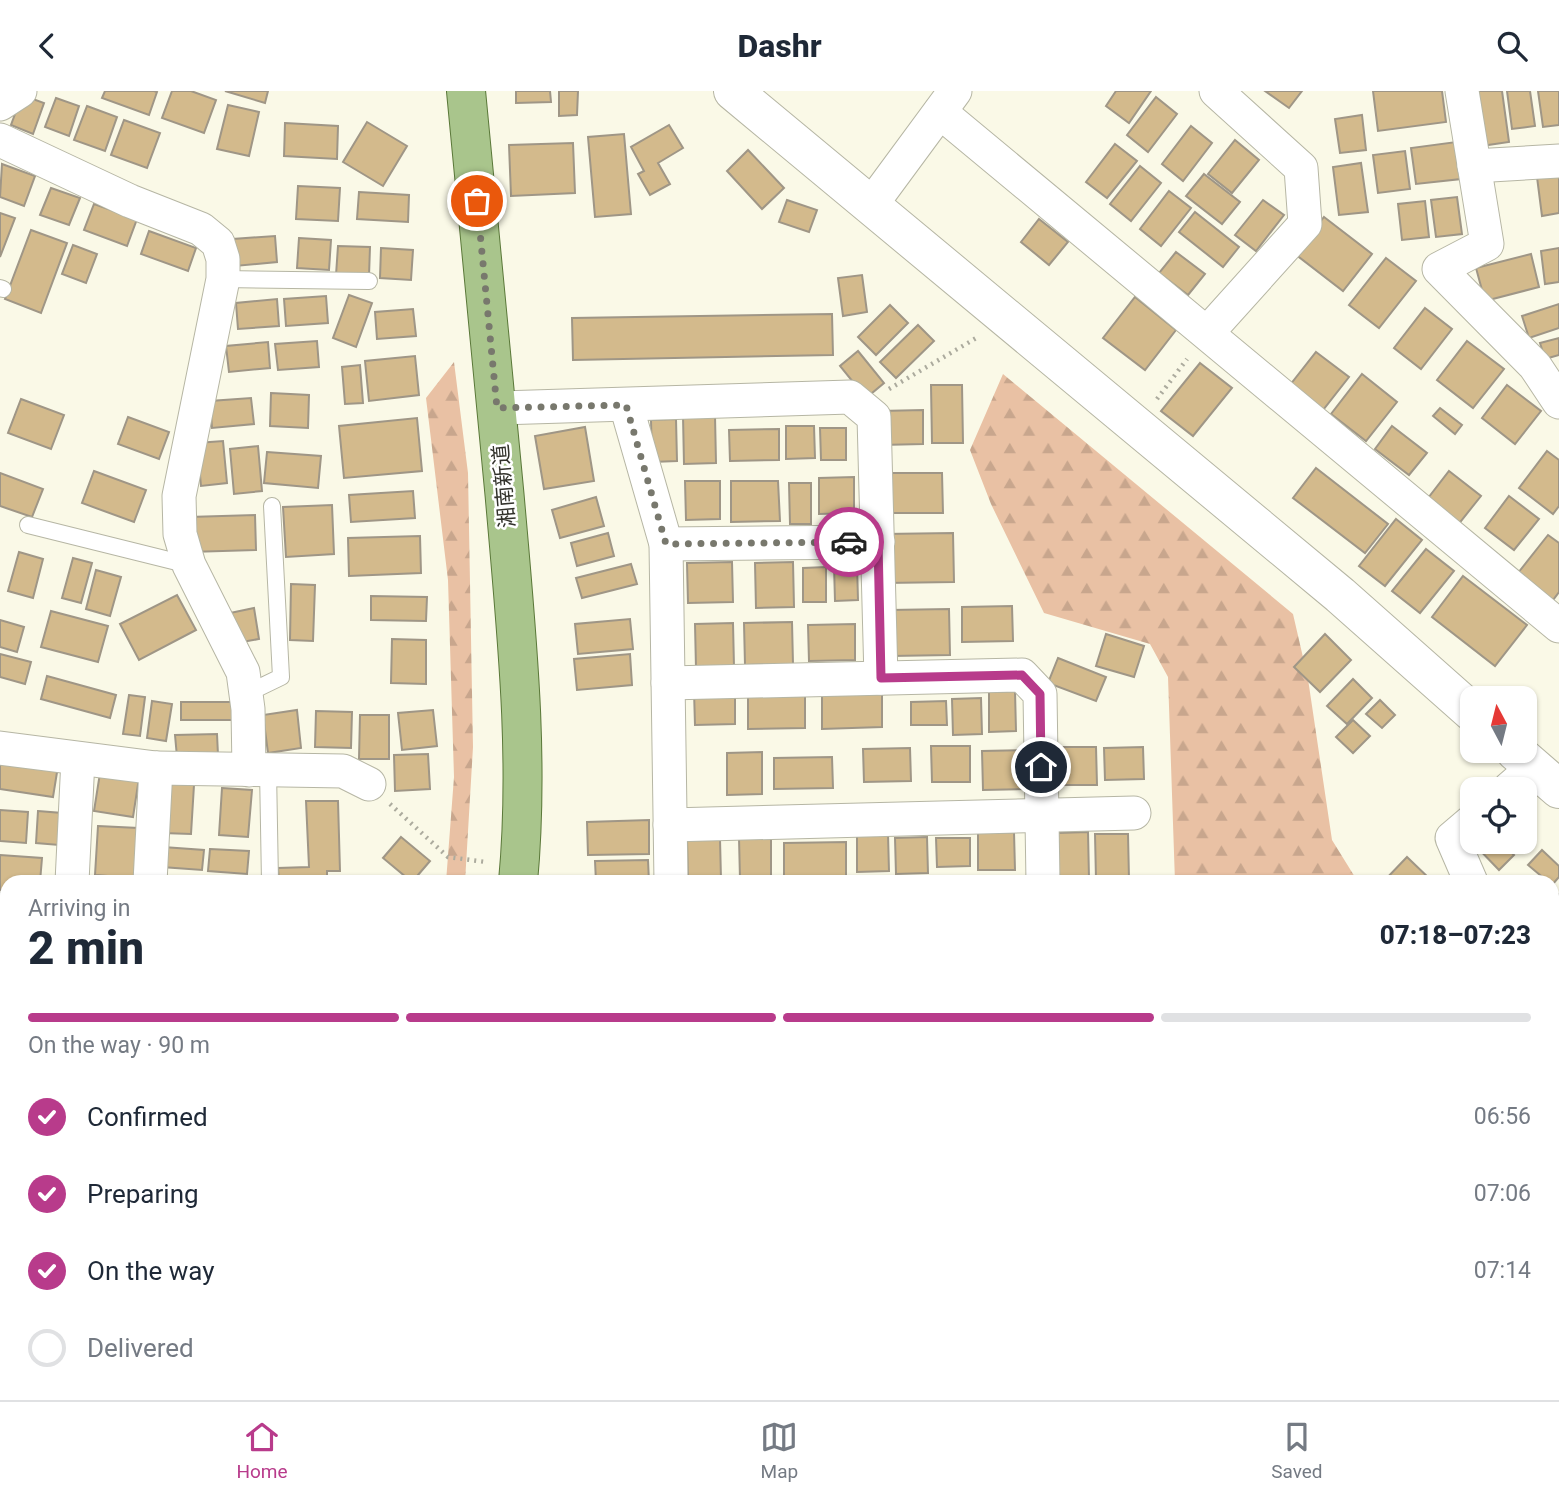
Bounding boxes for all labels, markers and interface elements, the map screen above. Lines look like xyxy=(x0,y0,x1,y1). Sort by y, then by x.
icon: back xyxy=(28,27,66,65)
text: Dashr xyxy=(737,27,822,65)
icon: search xyxy=(1493,27,1531,65)
pin xyxy=(447,171,507,231)
icon: bag xyxy=(458,182,496,220)
street label: 湘南新道 xyxy=(488,443,520,529)
courier xyxy=(814,507,884,577)
icon: car xyxy=(830,523,868,561)
north arrow xyxy=(1460,686,1536,763)
map controls xyxy=(1460,686,1537,854)
pin xyxy=(1011,737,1071,797)
icon: home xyxy=(1022,748,1060,786)
button: locate xyxy=(1460,777,1537,854)
text: Arriving in xyxy=(28,895,131,922)
text: 07:18–07:23 xyxy=(1380,920,1531,950)
text: 2 min xyxy=(28,921,144,975)
text: On the way · 90 m xyxy=(28,1032,210,1059)
icon: check xyxy=(28,1098,66,1136)
text: Confirmed xyxy=(87,1102,208,1132)
text: 06:56 xyxy=(1474,1103,1531,1130)
icon: check xyxy=(28,1175,66,1213)
text: Preparing xyxy=(87,1179,199,1209)
text: 07:06 xyxy=(1474,1180,1531,1207)
icon: check xyxy=(28,1252,66,1290)
text: On the way xyxy=(87,1256,215,1286)
text: 07:14 xyxy=(1474,1257,1531,1284)
text: Delivered xyxy=(87,1333,194,1363)
tab: Home xyxy=(236,1418,288,1483)
tab: Map xyxy=(760,1418,798,1483)
tab: Saved xyxy=(1271,1418,1323,1483)

